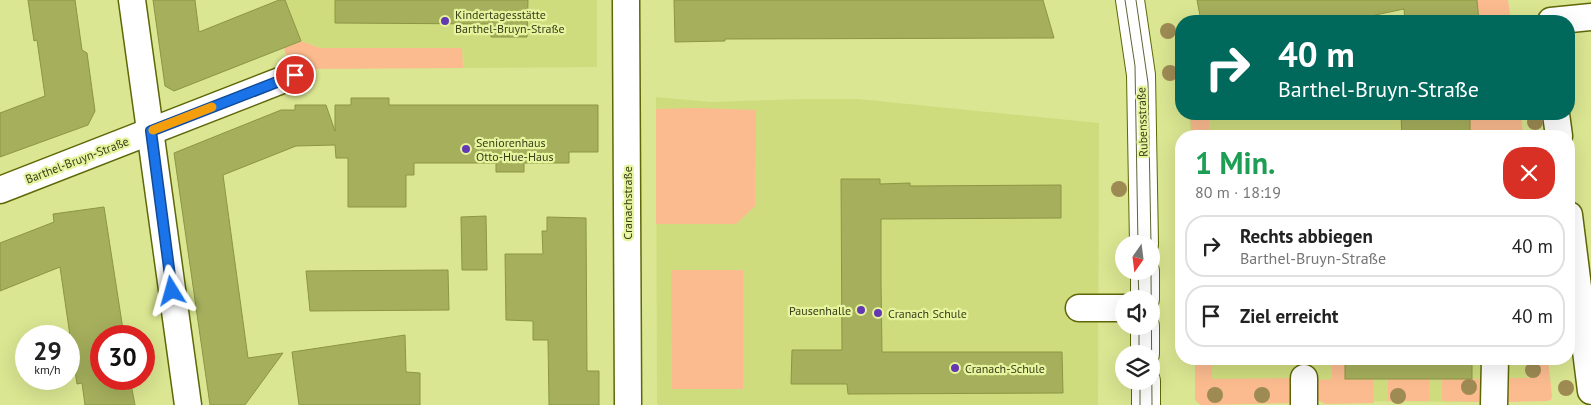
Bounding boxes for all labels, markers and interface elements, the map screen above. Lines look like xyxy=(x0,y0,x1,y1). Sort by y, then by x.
place label: Kindertagesstätte Barthel-Bruyn-Straße xyxy=(455,7,565,36)
marker: Kindertagesstätte Barthel-Bruyn-Straße xyxy=(439,15,451,27)
text: 40 m xyxy=(1278,31,1355,77)
icon: right xyxy=(1195,35,1260,100)
pin xyxy=(274,54,316,96)
icon: arrive xyxy=(281,61,309,89)
text: Barthel-Bruyn-Straße xyxy=(1278,75,1479,103)
street label: Rubensstraße xyxy=(1133,87,1151,157)
street label: Barthel-Bruyn-Straße xyxy=(23,133,131,187)
place label: Seniorenhaus Otto-Hue-Haus xyxy=(476,135,553,164)
marker: Seniorenhaus Otto-Hue-Haus xyxy=(460,143,472,155)
text: 1 Min. xyxy=(1195,143,1275,182)
button: close xyxy=(1503,147,1555,199)
street label: Cranachstraße xyxy=(620,166,635,240)
text: 80 m · 18:19 xyxy=(1195,182,1281,202)
text: Rechts abbiegen xyxy=(1240,224,1373,248)
icon: right xyxy=(1197,232,1225,260)
text: 40 m xyxy=(1512,234,1553,258)
north arrow xyxy=(1115,235,1160,280)
map controls xyxy=(1115,235,1160,390)
text: Barthel-Bruyn-Straße xyxy=(1240,248,1386,268)
position arrow xyxy=(145,264,197,316)
button: sound xyxy=(1115,290,1160,335)
icon: arrive xyxy=(1197,302,1225,330)
place label: Pausenhalle xyxy=(789,303,851,318)
marker: Pausenhalle xyxy=(855,304,867,316)
text: Ziel erreicht xyxy=(1240,304,1338,328)
text: 40 m xyxy=(1512,304,1553,328)
place label: Cranach Schule xyxy=(888,306,967,321)
marker: Cranach Schule xyxy=(872,307,884,319)
speed limit sign: 30 xyxy=(90,325,155,390)
text: 29 xyxy=(33,335,62,367)
button: layers xyxy=(1115,345,1160,390)
place label: Cranach-Schule xyxy=(965,361,1045,376)
text: km/h xyxy=(34,362,61,377)
marker: Cranach-Schule xyxy=(949,362,961,374)

